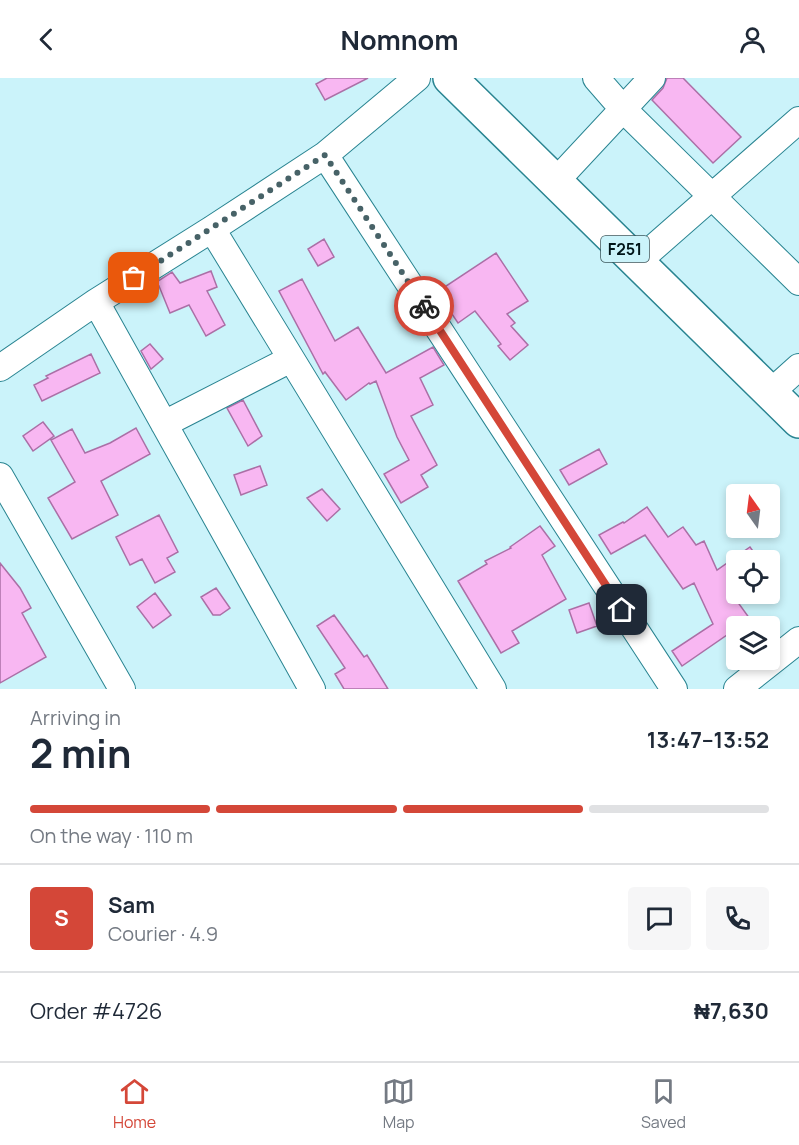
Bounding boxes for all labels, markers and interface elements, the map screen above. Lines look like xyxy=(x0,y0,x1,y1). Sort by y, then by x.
text: Nomnom xyxy=(341,21,458,58)
icon: back xyxy=(30,23,63,56)
icon: person xyxy=(736,23,769,56)
road number: F251 xyxy=(601,236,649,262)
pin xyxy=(108,252,159,303)
icon: bag xyxy=(117,261,150,294)
courier xyxy=(394,276,454,336)
icon: bike xyxy=(408,290,441,323)
north arrow xyxy=(726,484,780,538)
map controls xyxy=(726,484,780,670)
button: locate xyxy=(726,550,780,604)
pin xyxy=(596,584,647,635)
icon: home xyxy=(605,593,638,626)
button: layers xyxy=(726,616,780,670)
text: Arriving in xyxy=(30,704,121,731)
text: 13:47–13:52 xyxy=(647,725,769,755)
text: 2 min xyxy=(30,726,131,780)
text: On the way · 110 m xyxy=(30,822,193,849)
button: chat xyxy=(628,887,691,950)
button: phone xyxy=(706,887,769,950)
text: Sam xyxy=(108,890,155,920)
text: S xyxy=(54,903,69,933)
text: Courier · 4.9 xyxy=(108,920,218,947)
text: Order #4726 xyxy=(30,996,162,1026)
text: ₦7,630 xyxy=(694,996,769,1026)
tab: Home xyxy=(113,1075,156,1133)
tab: Map xyxy=(382,1075,415,1133)
tab: Saved xyxy=(641,1075,686,1133)

